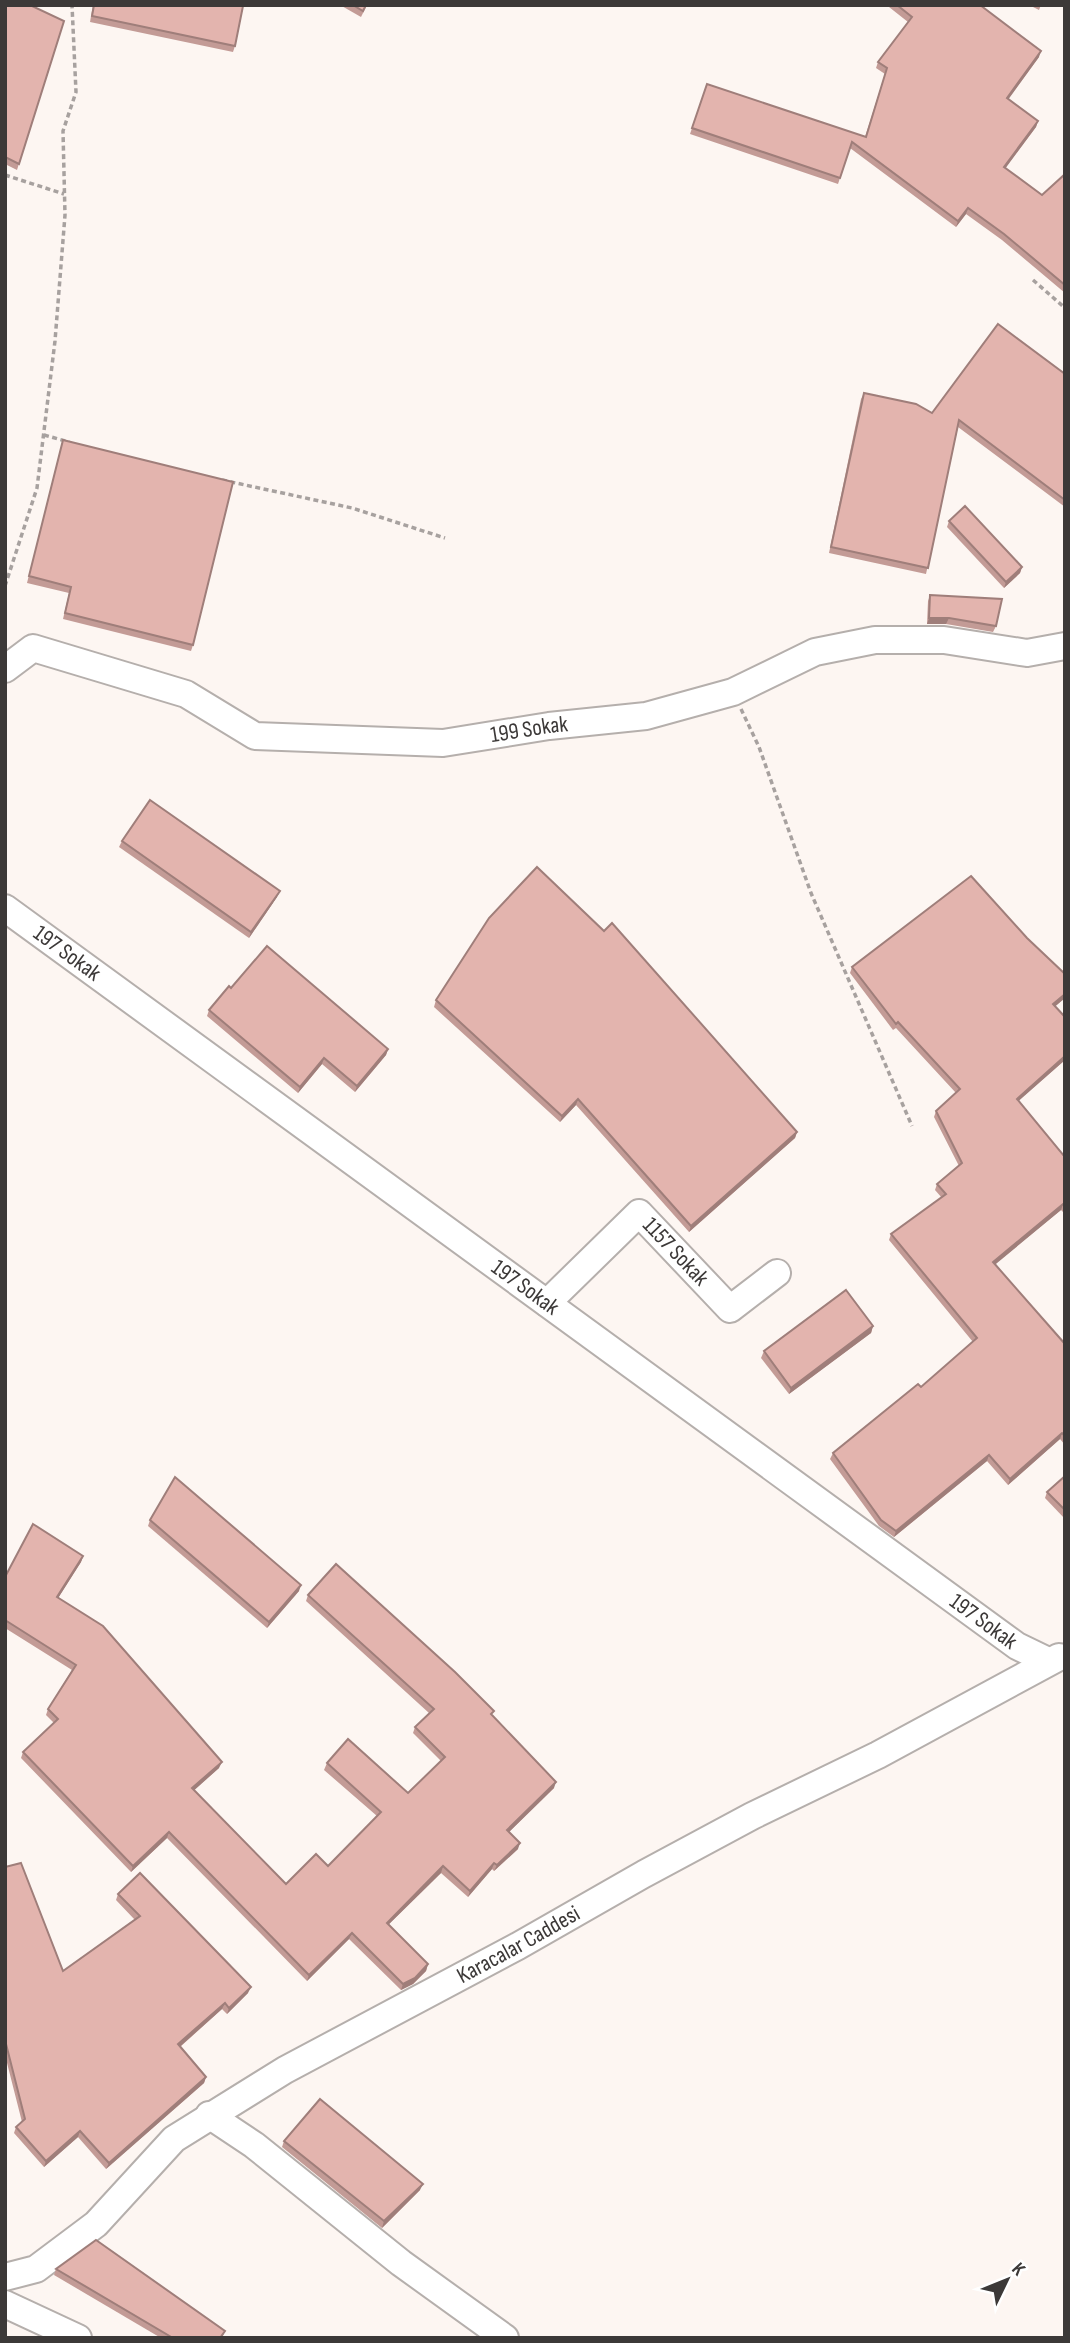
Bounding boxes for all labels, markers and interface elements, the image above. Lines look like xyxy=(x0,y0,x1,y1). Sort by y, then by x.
street label: 199 Sokak xyxy=(489,710,570,749)
street label: 197 Sokak xyxy=(28,919,107,987)
street label: 1157 Sokak xyxy=(637,1212,715,1292)
street label: 197 Sokak xyxy=(486,1253,565,1322)
street label: 197 Sokak xyxy=(944,1588,1023,1656)
street label: Karacalar Caddesi xyxy=(452,1900,585,1990)
north arrow xyxy=(972,2245,1042,2315)
text: K xyxy=(1007,2258,1030,2281)

